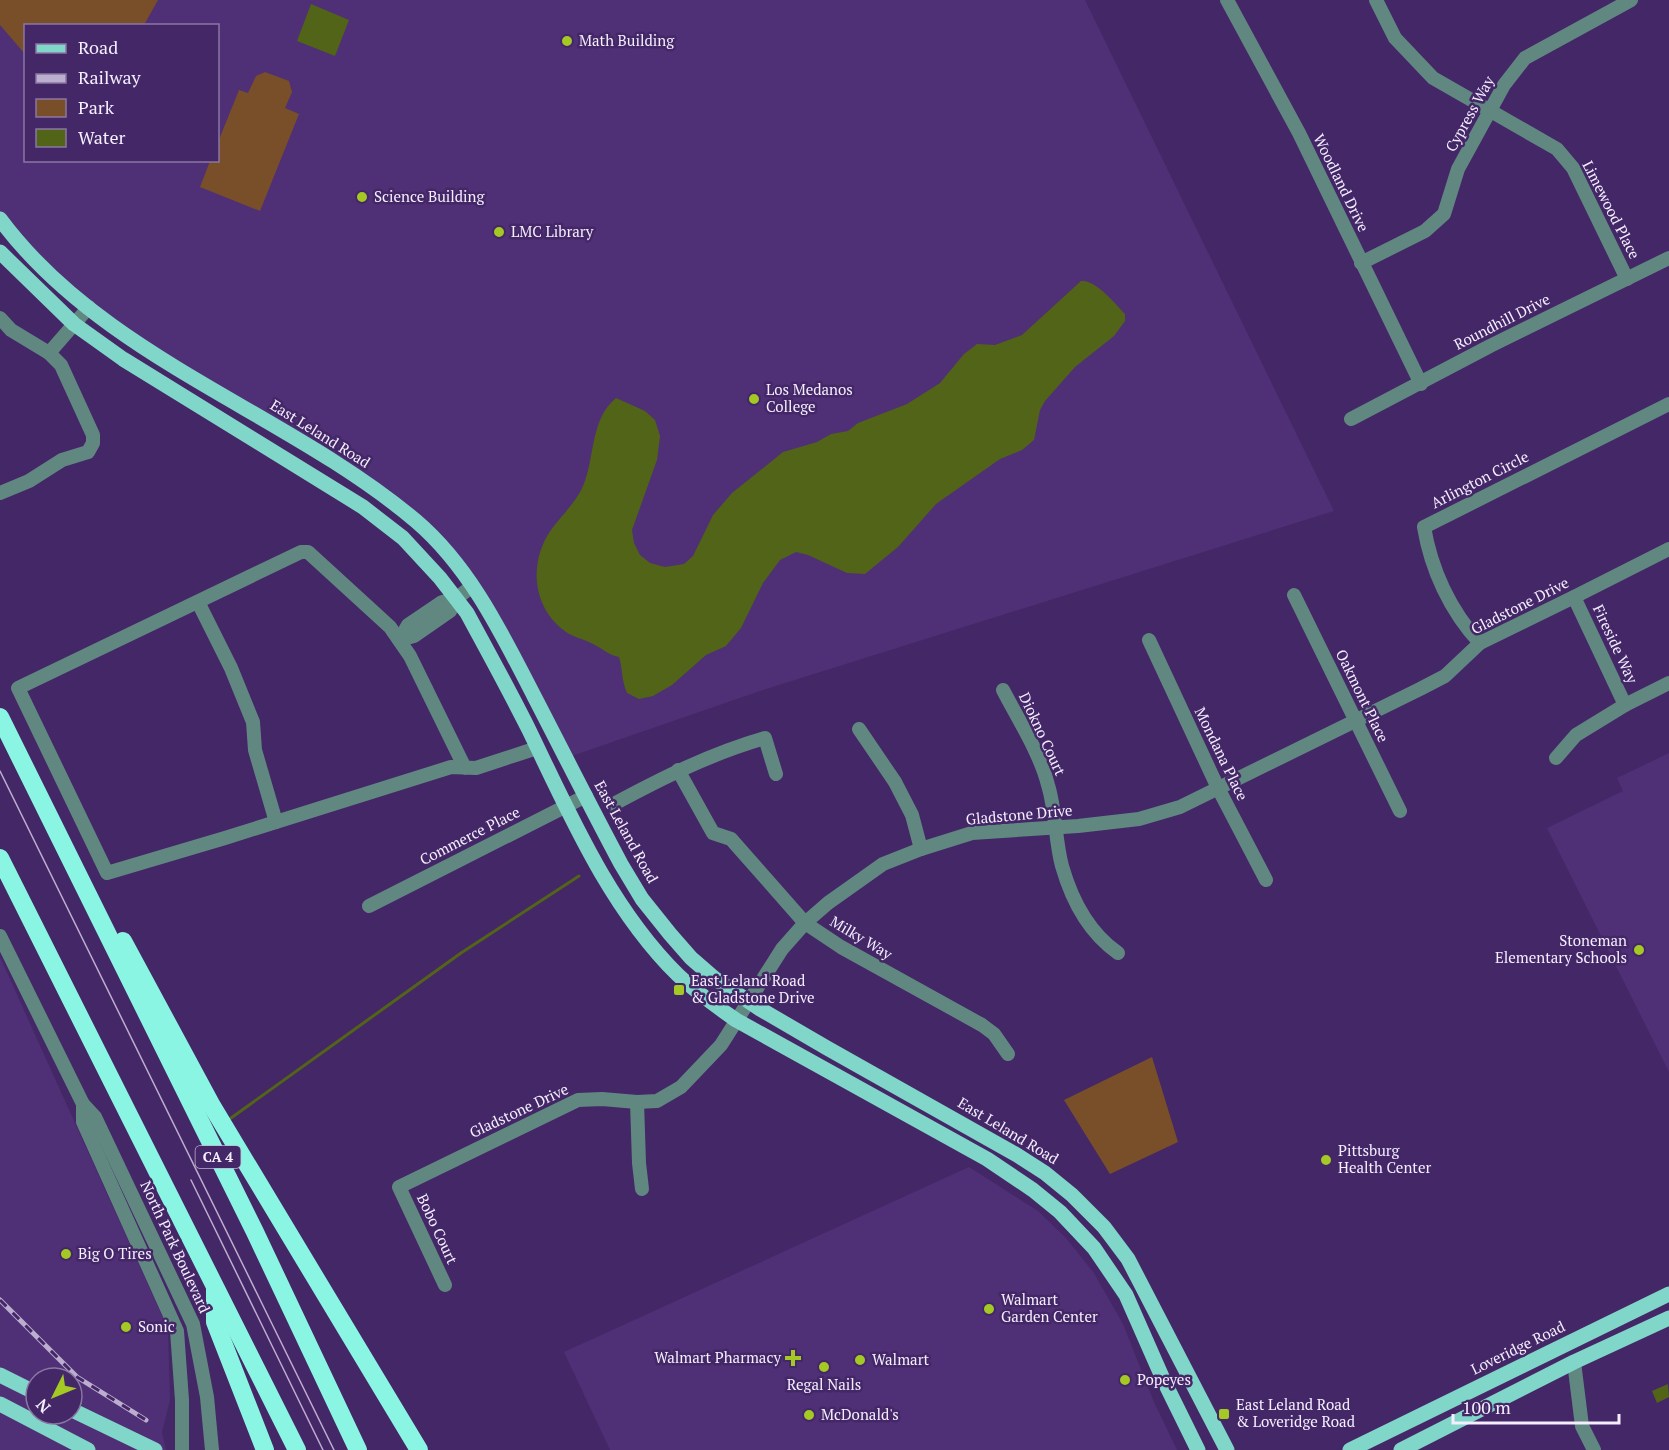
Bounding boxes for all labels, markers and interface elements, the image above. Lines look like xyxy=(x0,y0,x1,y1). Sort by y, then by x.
legend xyxy=(24,24,219,162)
place label: Math Building xyxy=(579,30,675,50)
marker: Math Building xyxy=(560,34,574,48)
text: Road xyxy=(78,35,118,59)
text: Railway xyxy=(78,65,142,89)
street label: Cypress Way xyxy=(1440,72,1498,155)
text: Park xyxy=(78,95,115,119)
text: Water xyxy=(78,125,125,149)
street label: Woodland Drive xyxy=(1310,130,1374,235)
street label: Limewood Place xyxy=(1579,157,1645,262)
place label: Science Building xyxy=(374,186,486,206)
marker: Science Building xyxy=(355,190,369,204)
place label: LMC Library xyxy=(511,221,594,241)
marker: LMC Library xyxy=(492,225,506,239)
street label: Roundhill Drive xyxy=(1450,288,1553,354)
place label: Los Medanos College xyxy=(766,379,853,416)
marker: Los Medanos College xyxy=(747,392,761,406)
street label: East Leland Road xyxy=(267,394,374,472)
street label: Arlington Circle xyxy=(1427,446,1532,512)
street label: Gladstone Drive xyxy=(1467,572,1572,638)
street label: Fireside Way xyxy=(1589,601,1643,687)
street label: Oakmont Place xyxy=(1332,646,1394,745)
street label: Diokno Court xyxy=(1015,689,1071,779)
street label: Mondana Place xyxy=(1191,704,1253,804)
street label: East Leland Road xyxy=(590,777,663,886)
street label: Gladstone Drive xyxy=(965,799,1073,829)
street label: Commerce Place xyxy=(416,801,523,869)
street label: Milky Way xyxy=(827,911,897,964)
place label: Stoneman Elementary Schools xyxy=(1495,930,1627,967)
marker: Stoneman Elementary Schools xyxy=(1632,943,1646,957)
place label: East Leland Road & Gladstone Drive xyxy=(691,970,815,1007)
marker: East Leland Road & Gladstone Drive xyxy=(672,983,686,997)
street label: Gladstone Drive xyxy=(466,1078,571,1142)
street label: East Leland Road xyxy=(954,1092,1063,1168)
place label: Pittsburg Health Center xyxy=(1338,1140,1431,1177)
road number: CA 4 xyxy=(196,1146,240,1168)
marker: Pittsburg Health Center xyxy=(1319,1153,1333,1167)
street label: North Park Boulevard xyxy=(136,1177,215,1316)
street label: Bobo Court xyxy=(413,1190,463,1267)
place label: Big O Tires xyxy=(78,1243,152,1263)
marker: Big O Tires xyxy=(59,1247,73,1261)
place label: Walmart Garden Center xyxy=(1001,1289,1098,1326)
marker: Walmart Garden Center xyxy=(982,1302,996,1316)
place label: Sonic xyxy=(138,1316,175,1336)
street label: Loveridge Road xyxy=(1467,1316,1568,1379)
marker: Sonic xyxy=(119,1320,133,1334)
place label: Walmart Pharmacy xyxy=(654,1347,781,1367)
place label: Walmart xyxy=(872,1349,929,1369)
marker: Walmart Pharmacy xyxy=(786,1351,800,1365)
marker: Walmart xyxy=(853,1353,867,1367)
marker: Regal Nails xyxy=(817,1360,831,1374)
north arrow xyxy=(24,1366,84,1426)
place label: Popeyes xyxy=(1137,1369,1191,1389)
marker: Popeyes xyxy=(1118,1373,1132,1387)
place label: Regal Nails xyxy=(787,1374,861,1394)
scale bar xyxy=(1453,1387,1620,1425)
text: N xyxy=(31,1394,55,1418)
place label: East Leland Road & Loveridge Road xyxy=(1236,1394,1355,1431)
text: 100 m xyxy=(1462,1395,1511,1419)
place label: McDonald's xyxy=(821,1404,899,1424)
marker: East Leland Road & Loveridge Road xyxy=(1217,1407,1231,1421)
marker: McDonald's xyxy=(802,1408,816,1422)

